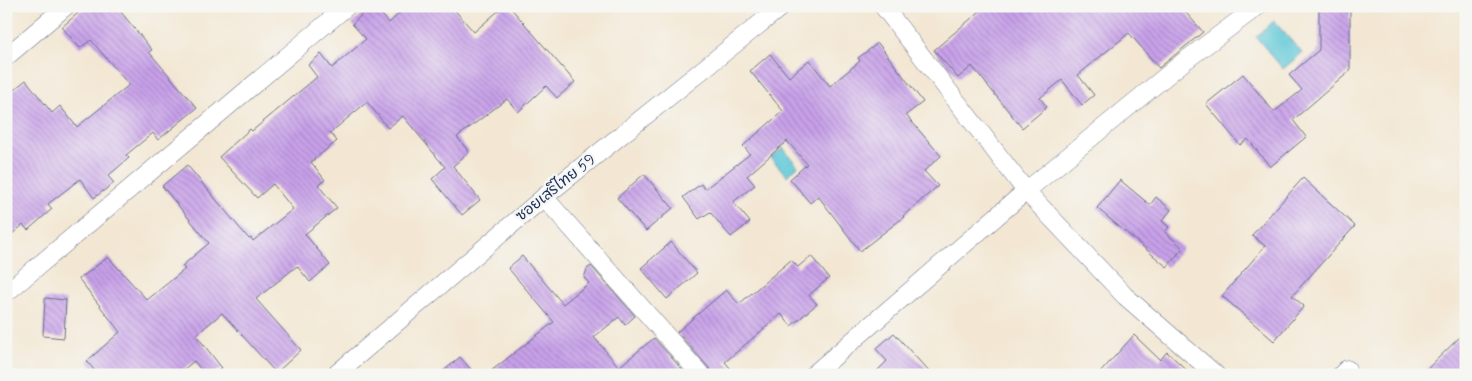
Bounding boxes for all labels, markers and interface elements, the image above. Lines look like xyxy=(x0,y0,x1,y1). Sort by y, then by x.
street label: ซอยเสรีไทย 59 xyxy=(511,149,600,226)

